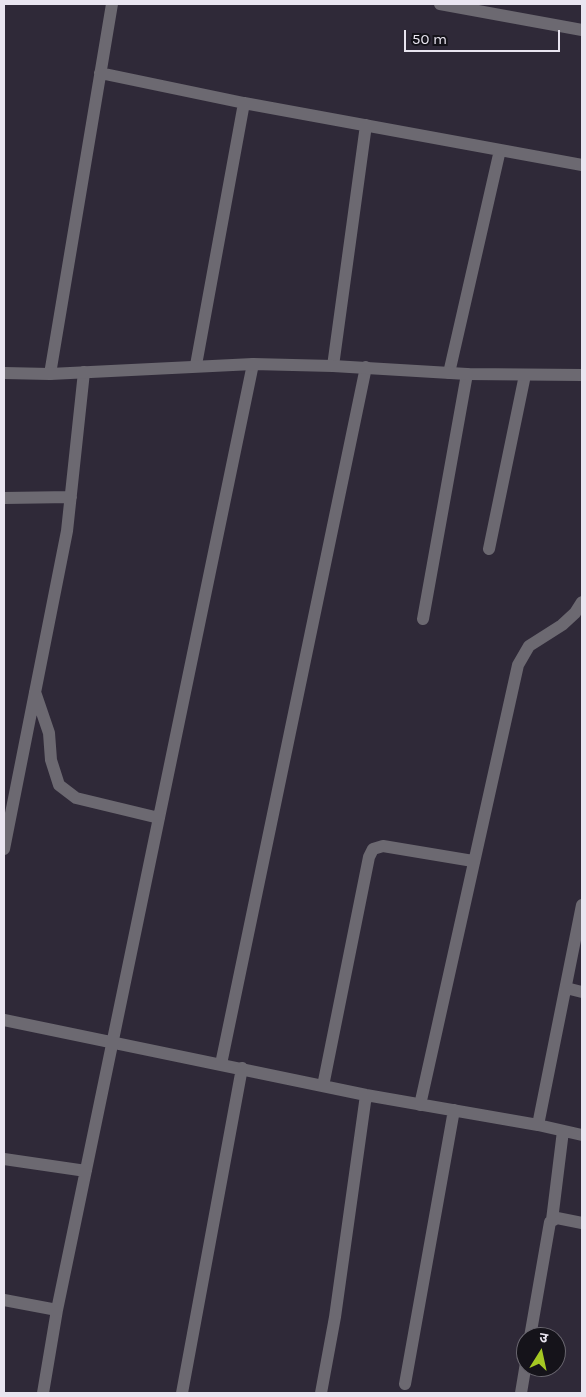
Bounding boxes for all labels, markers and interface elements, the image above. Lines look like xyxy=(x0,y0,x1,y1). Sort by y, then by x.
scale bar xyxy=(406,20,562,52)
text: 50 m xyxy=(412,30,447,48)
north arrow xyxy=(516,1327,566,1377)
text: उ xyxy=(538,1329,549,1347)

